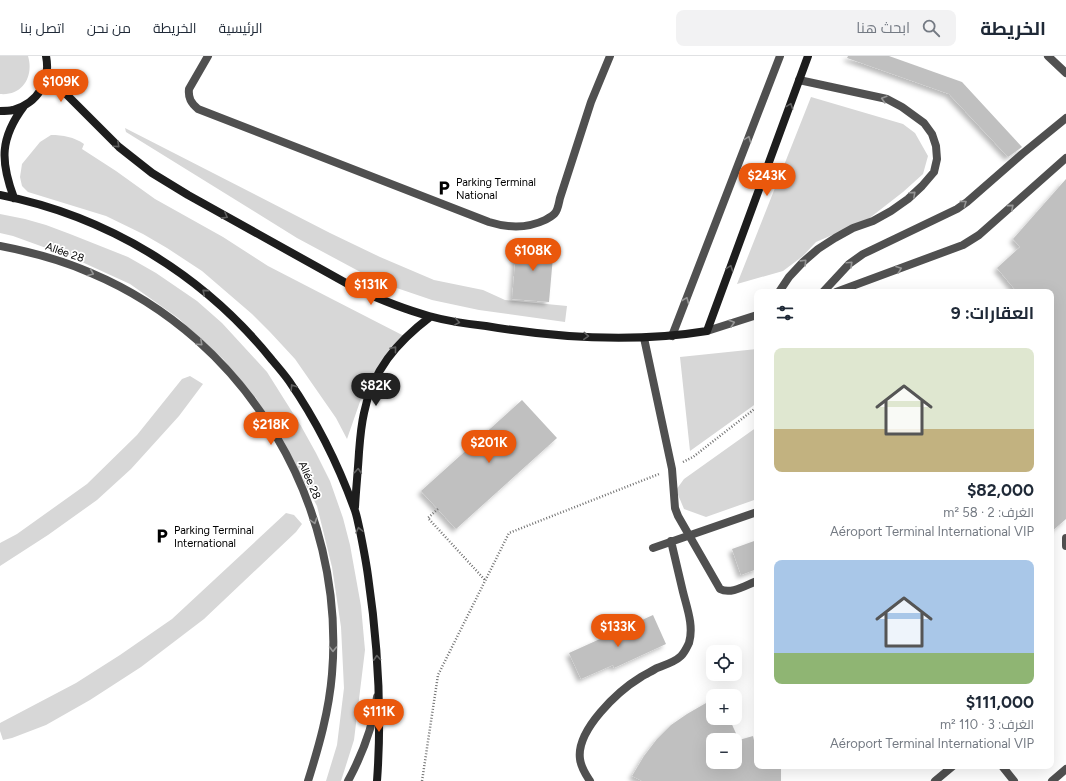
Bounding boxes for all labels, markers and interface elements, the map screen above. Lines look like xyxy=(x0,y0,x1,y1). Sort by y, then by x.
search box xyxy=(676,10,956,46)
icon: search xyxy=(920,17,942,39)
text: الخريطة xyxy=(980,17,1046,40)
text: ابحث هنا xyxy=(856,19,910,37)
text: اتصل بنا xyxy=(20,20,65,37)
text: من نحن xyxy=(87,20,131,37)
text: الخريطة xyxy=(153,20,197,37)
text: الرئيسية xyxy=(219,20,263,37)
pin: $109K xyxy=(33,69,89,103)
text: $109K xyxy=(42,74,80,89)
one-way arrow xyxy=(881,95,888,104)
one-way arrow xyxy=(785,103,793,110)
one-way arrow xyxy=(743,136,751,143)
one-way arrow xyxy=(112,140,120,148)
pin: $243K xyxy=(739,163,795,197)
text: $243K xyxy=(748,168,786,183)
place label: Parking Terminal National xyxy=(456,176,536,202)
parking icon: Parking Terminal National xyxy=(435,179,453,197)
one-way arrow xyxy=(908,191,916,199)
one-way arrow xyxy=(960,201,967,208)
one-way arrow xyxy=(1006,204,1014,211)
one-way arrow xyxy=(221,212,229,219)
pin: $108K xyxy=(505,238,561,272)
street label: Allée 28 xyxy=(44,240,86,265)
text: $108K xyxy=(514,243,552,258)
one-way arrow xyxy=(799,259,807,267)
one-way arrow xyxy=(845,261,853,269)
one-way arrow xyxy=(726,264,734,271)
one-way arrow xyxy=(895,265,902,273)
one-way arrow xyxy=(86,268,94,276)
pin: $131K xyxy=(343,272,399,306)
text: $131K xyxy=(354,277,388,292)
one-way arrow xyxy=(203,289,210,296)
one-way arrow xyxy=(682,296,690,303)
icon: filters xyxy=(774,302,796,324)
text: العقارات: 9 xyxy=(951,303,1034,323)
one-way arrow xyxy=(454,317,460,325)
one-way arrow xyxy=(728,319,735,328)
one-way arrow xyxy=(583,332,589,341)
one-way arrow xyxy=(195,338,202,345)
one-way arrow xyxy=(390,347,397,354)
pin: $82K xyxy=(352,373,400,407)
icon: home xyxy=(868,374,940,446)
text: $82K xyxy=(360,378,392,393)
one-way arrow xyxy=(290,384,298,391)
pin: $218K xyxy=(243,412,299,446)
text: $218K xyxy=(253,417,289,432)
pin: $201K xyxy=(461,430,517,464)
text: $201K xyxy=(470,435,508,450)
street label: Allée 28 xyxy=(296,459,323,501)
one-way arrow xyxy=(353,468,362,474)
text: $82,000 xyxy=(967,480,1034,500)
text: الغرف: 2 · 58 m² xyxy=(943,505,1034,520)
one-way arrow xyxy=(309,517,318,524)
place label: Parking Terminal International xyxy=(174,524,254,550)
text: Aéroport Terminal International VIP xyxy=(830,524,1034,539)
one-way arrow xyxy=(356,526,364,533)
parking icon: Parking Terminal International xyxy=(153,527,171,545)
icon: home xyxy=(868,586,940,658)
pin: $133K xyxy=(590,614,646,648)
text: $133K xyxy=(600,619,636,634)
map controls xyxy=(706,645,742,769)
button: locate xyxy=(706,645,742,681)
one-way arrow xyxy=(329,646,337,652)
one-way arrow xyxy=(372,655,381,661)
button: + xyxy=(706,689,742,725)
text: $111,000 xyxy=(966,692,1034,712)
pin: $111K xyxy=(351,699,407,733)
text: $111K xyxy=(363,704,395,719)
text: الغرف: 3 · 110 m² xyxy=(940,717,1034,732)
button: − xyxy=(706,733,742,769)
text: Aéroport Terminal International VIP xyxy=(830,736,1034,751)

